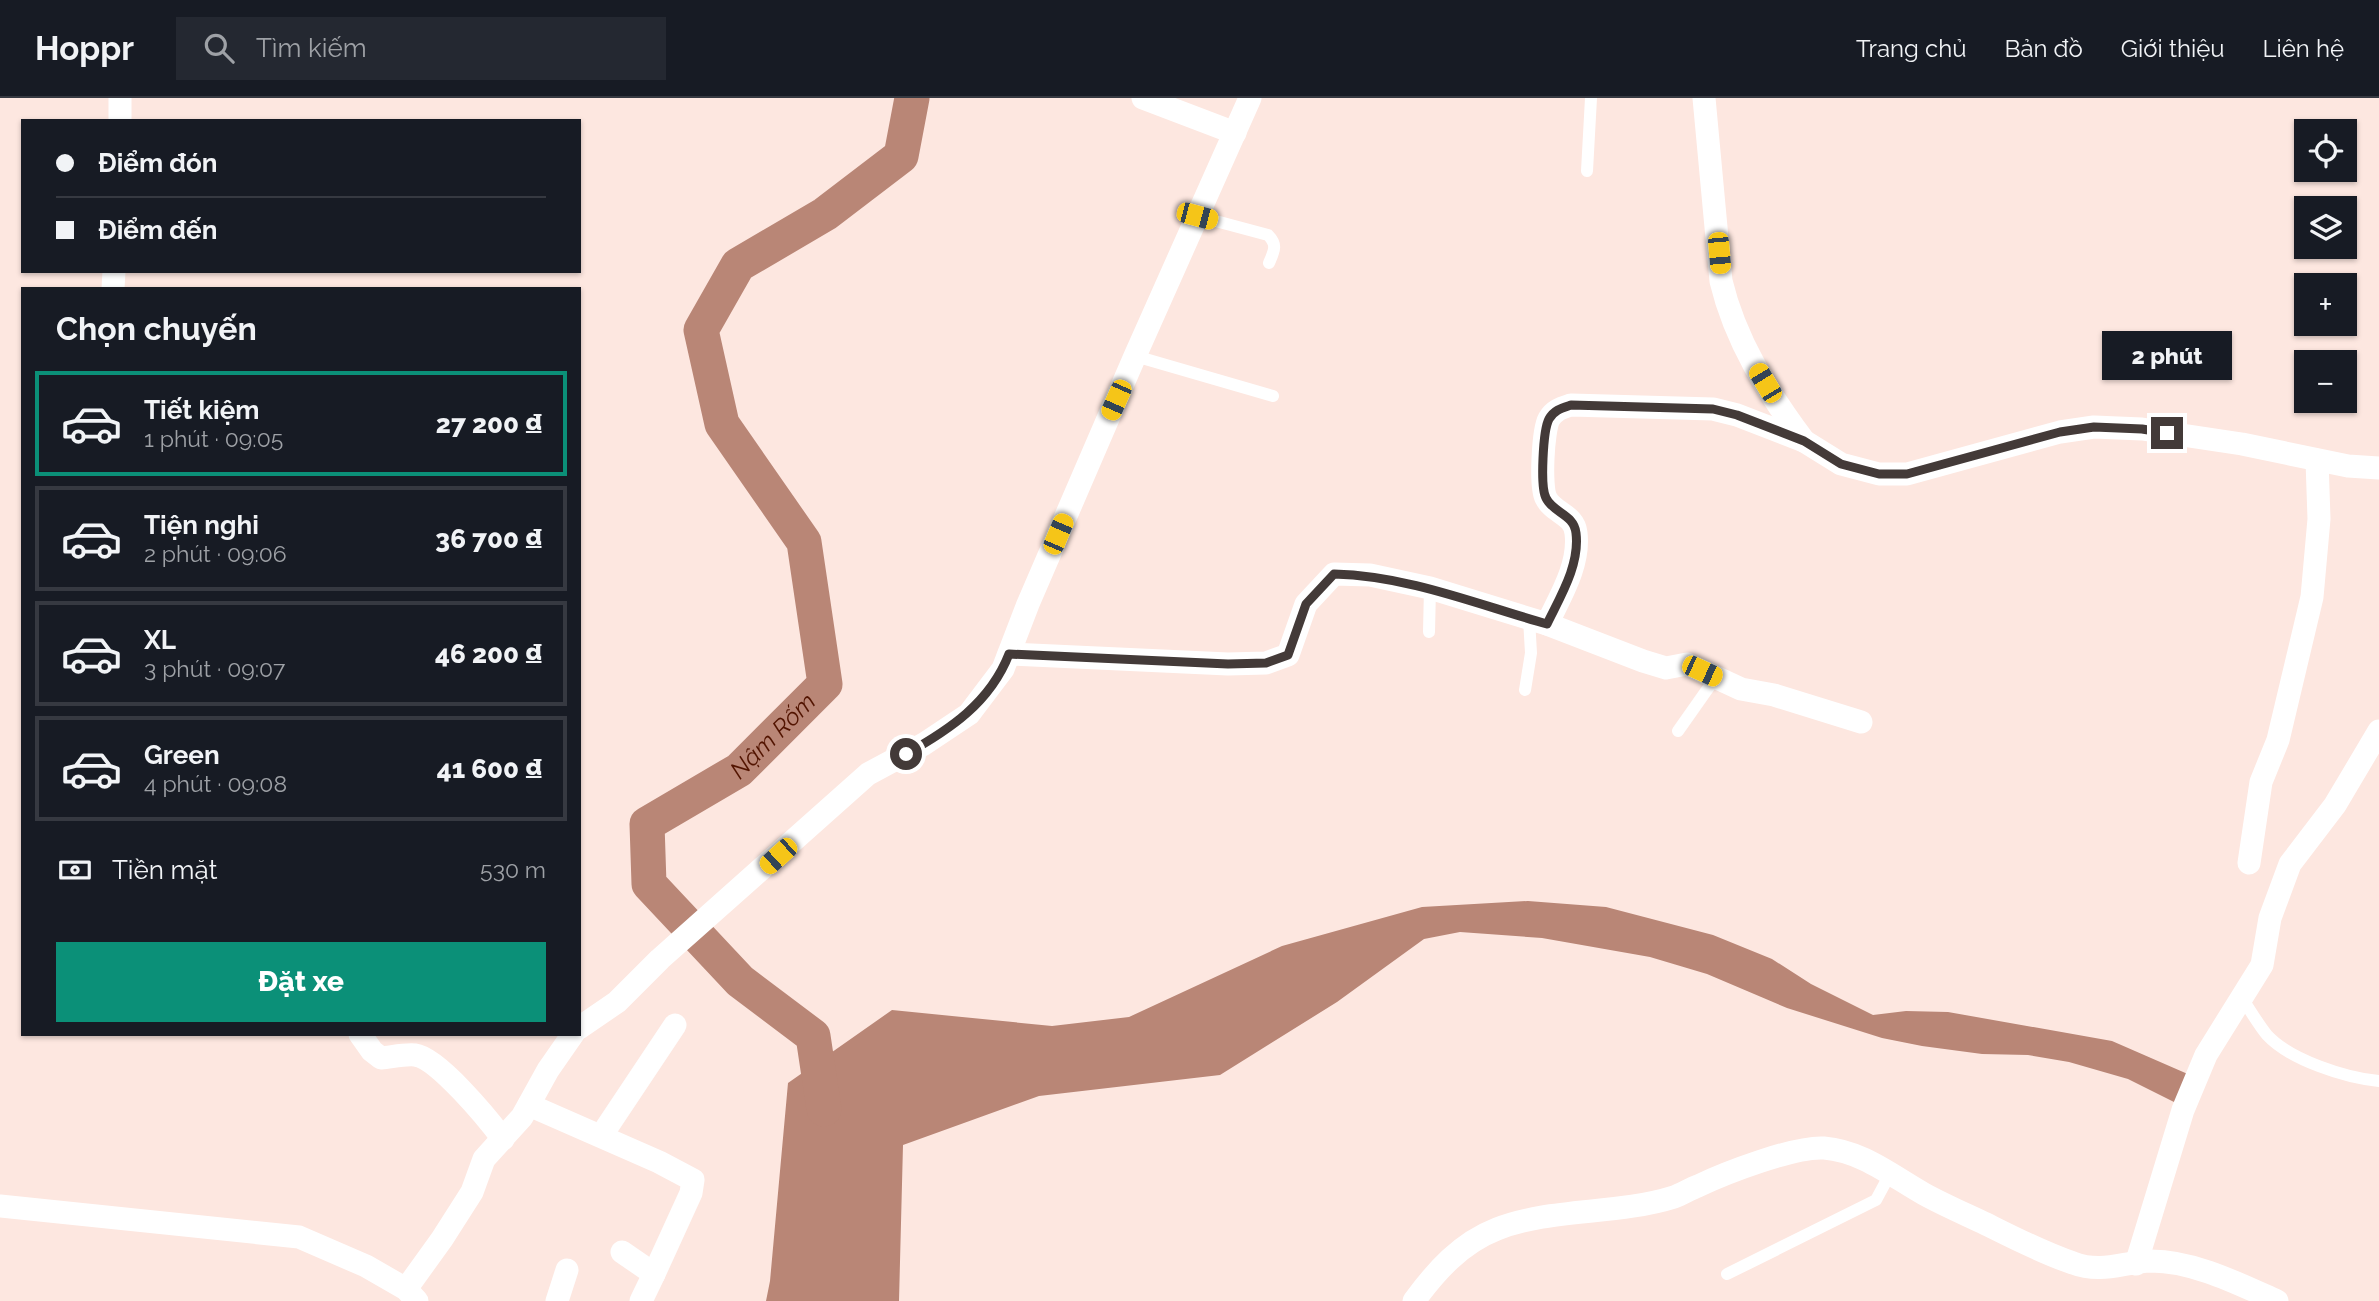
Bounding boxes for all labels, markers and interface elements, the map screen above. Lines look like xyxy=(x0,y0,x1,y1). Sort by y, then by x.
search box xyxy=(176,17,666,80)
text: Hoppr xyxy=(35,29,134,68)
icon: search xyxy=(200,29,238,67)
text: Tìm kiếm xyxy=(256,33,367,63)
text: Trang chủ xyxy=(1856,34,1966,63)
text: Bản đồ xyxy=(2004,34,2083,63)
text: Giới thiệu xyxy=(2121,34,2224,63)
text: Liên hệ xyxy=(2262,34,2344,63)
map controls xyxy=(2294,119,2357,413)
button: locate xyxy=(2294,119,2357,182)
text: Điểm đón xyxy=(98,148,218,178)
button: layers xyxy=(2294,196,2357,259)
car xyxy=(1174,200,1221,232)
text: Điểm đến xyxy=(98,215,217,245)
car xyxy=(1707,231,1732,275)
button: + xyxy=(2294,273,2357,336)
text: Chọn chuyến xyxy=(56,310,257,347)
callout: 2 phút xyxy=(2102,331,2232,380)
text: 2 phút xyxy=(2131,342,2203,369)
button: − xyxy=(2294,350,2357,413)
car xyxy=(1746,360,1785,406)
car xyxy=(1098,377,1135,423)
icon: car xyxy=(60,392,123,455)
text: Tiết kiệm xyxy=(144,395,259,425)
text: 27 200 ₫ xyxy=(436,409,542,439)
route end xyxy=(2151,417,2183,449)
text: 1 phút · 09:05 xyxy=(144,425,283,452)
icon: car xyxy=(60,507,123,570)
text: Tiện nghi xyxy=(144,510,259,540)
car xyxy=(1041,511,1076,557)
text: 36 700 ₫ xyxy=(435,524,542,554)
text: 2 phút · 09:06 xyxy=(144,540,287,567)
icon: car xyxy=(60,622,123,685)
text: XL xyxy=(144,625,176,655)
text: 46 200 ₫ xyxy=(435,639,542,669)
car xyxy=(1679,653,1726,689)
text: 3 phút · 09:07 xyxy=(144,655,285,682)
water label: Nậm Rốm xyxy=(724,687,821,784)
icon: car xyxy=(60,737,123,800)
route start xyxy=(890,738,922,770)
text: Green xyxy=(144,740,220,770)
text: 41 600 ₫ xyxy=(437,754,542,784)
text: 4 phút · 09:08 xyxy=(144,770,287,797)
car xyxy=(756,834,801,878)
icon: cash xyxy=(56,851,94,889)
text: Tiền mặt xyxy=(112,855,217,885)
text: 530 m xyxy=(480,856,546,883)
button: Đặt xe xyxy=(56,942,546,1022)

